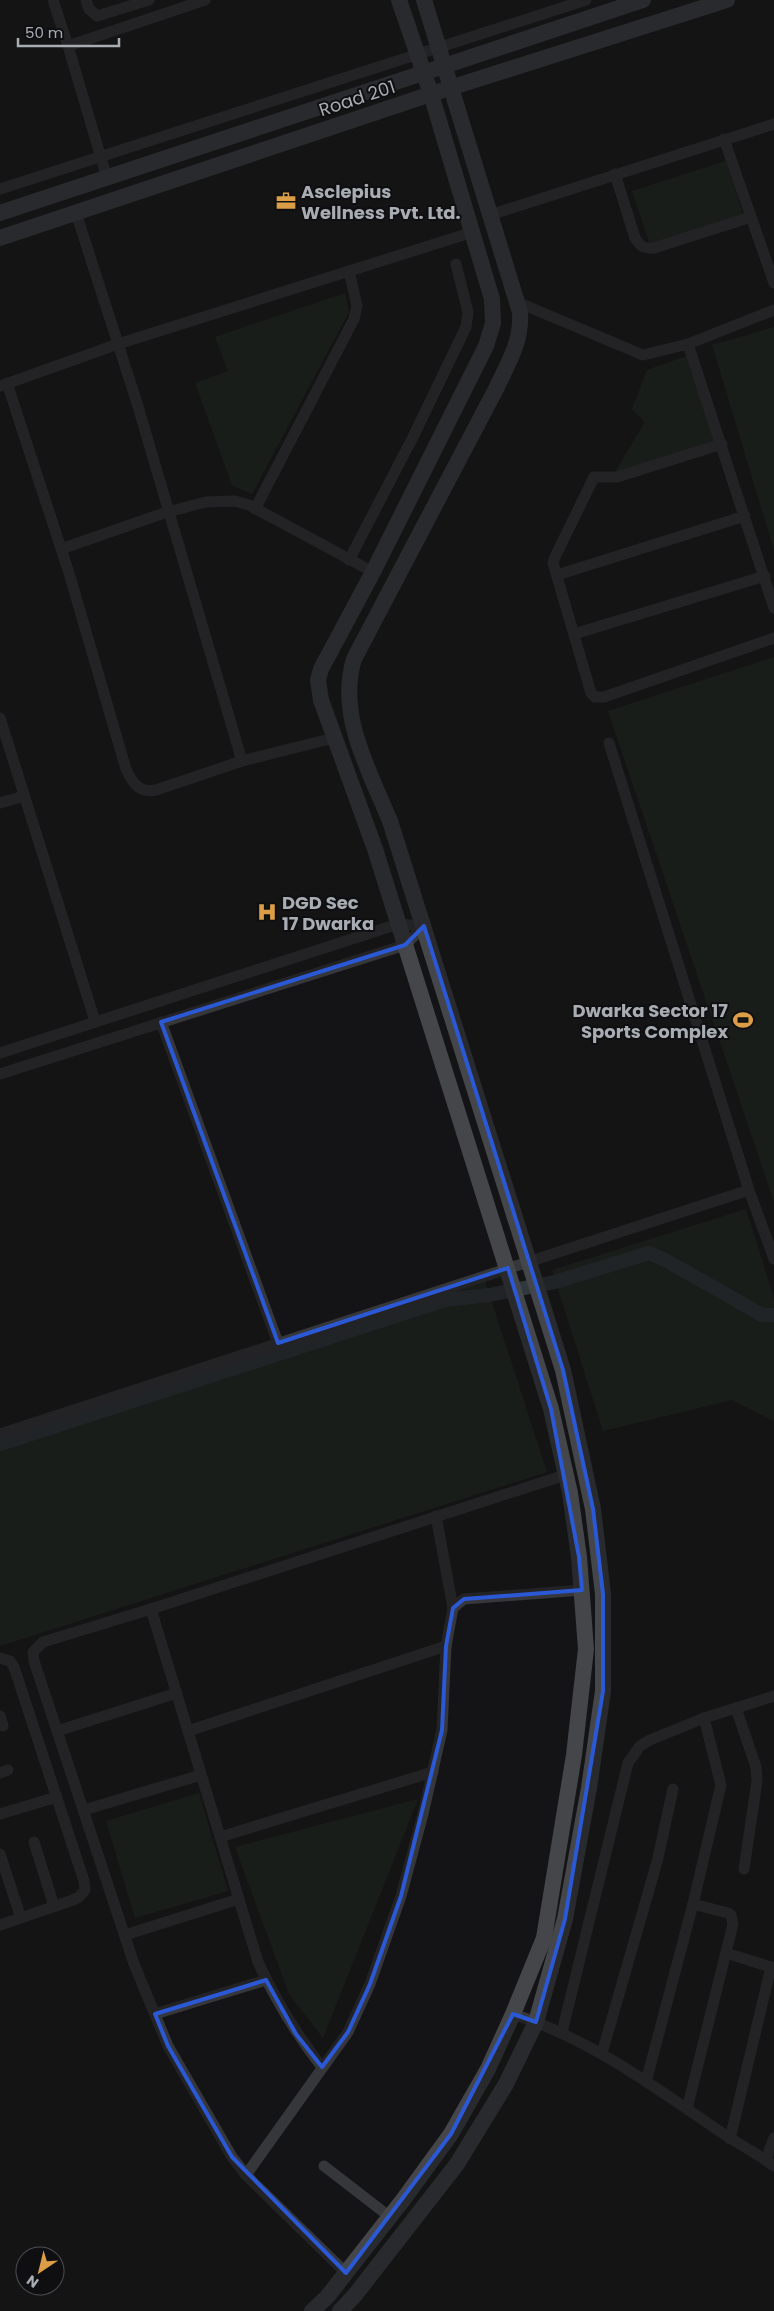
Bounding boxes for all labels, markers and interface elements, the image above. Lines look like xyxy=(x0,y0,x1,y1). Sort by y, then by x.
scale bar xyxy=(18,15,119,47)
text: 50 m xyxy=(25,22,63,43)
street label: Road 201 xyxy=(316,74,398,122)
place label: Asclepius Wellness Pvt. Ltd. xyxy=(301,179,461,225)
office icon: Asclepius Wellness Pvt. Ltd. xyxy=(275,190,297,212)
place label: DGD Sec 17 Dwarka xyxy=(282,890,374,936)
hospital icon: DGD Sec 17 Dwarka xyxy=(256,901,278,923)
place label: Dwarka Sector 17 Sports Complex xyxy=(572,998,728,1044)
sports icon: Dwarka Sector 17 Sports Complex xyxy=(732,1009,754,1031)
north arrow xyxy=(15,2246,65,2296)
text: N xyxy=(22,2270,43,2293)

